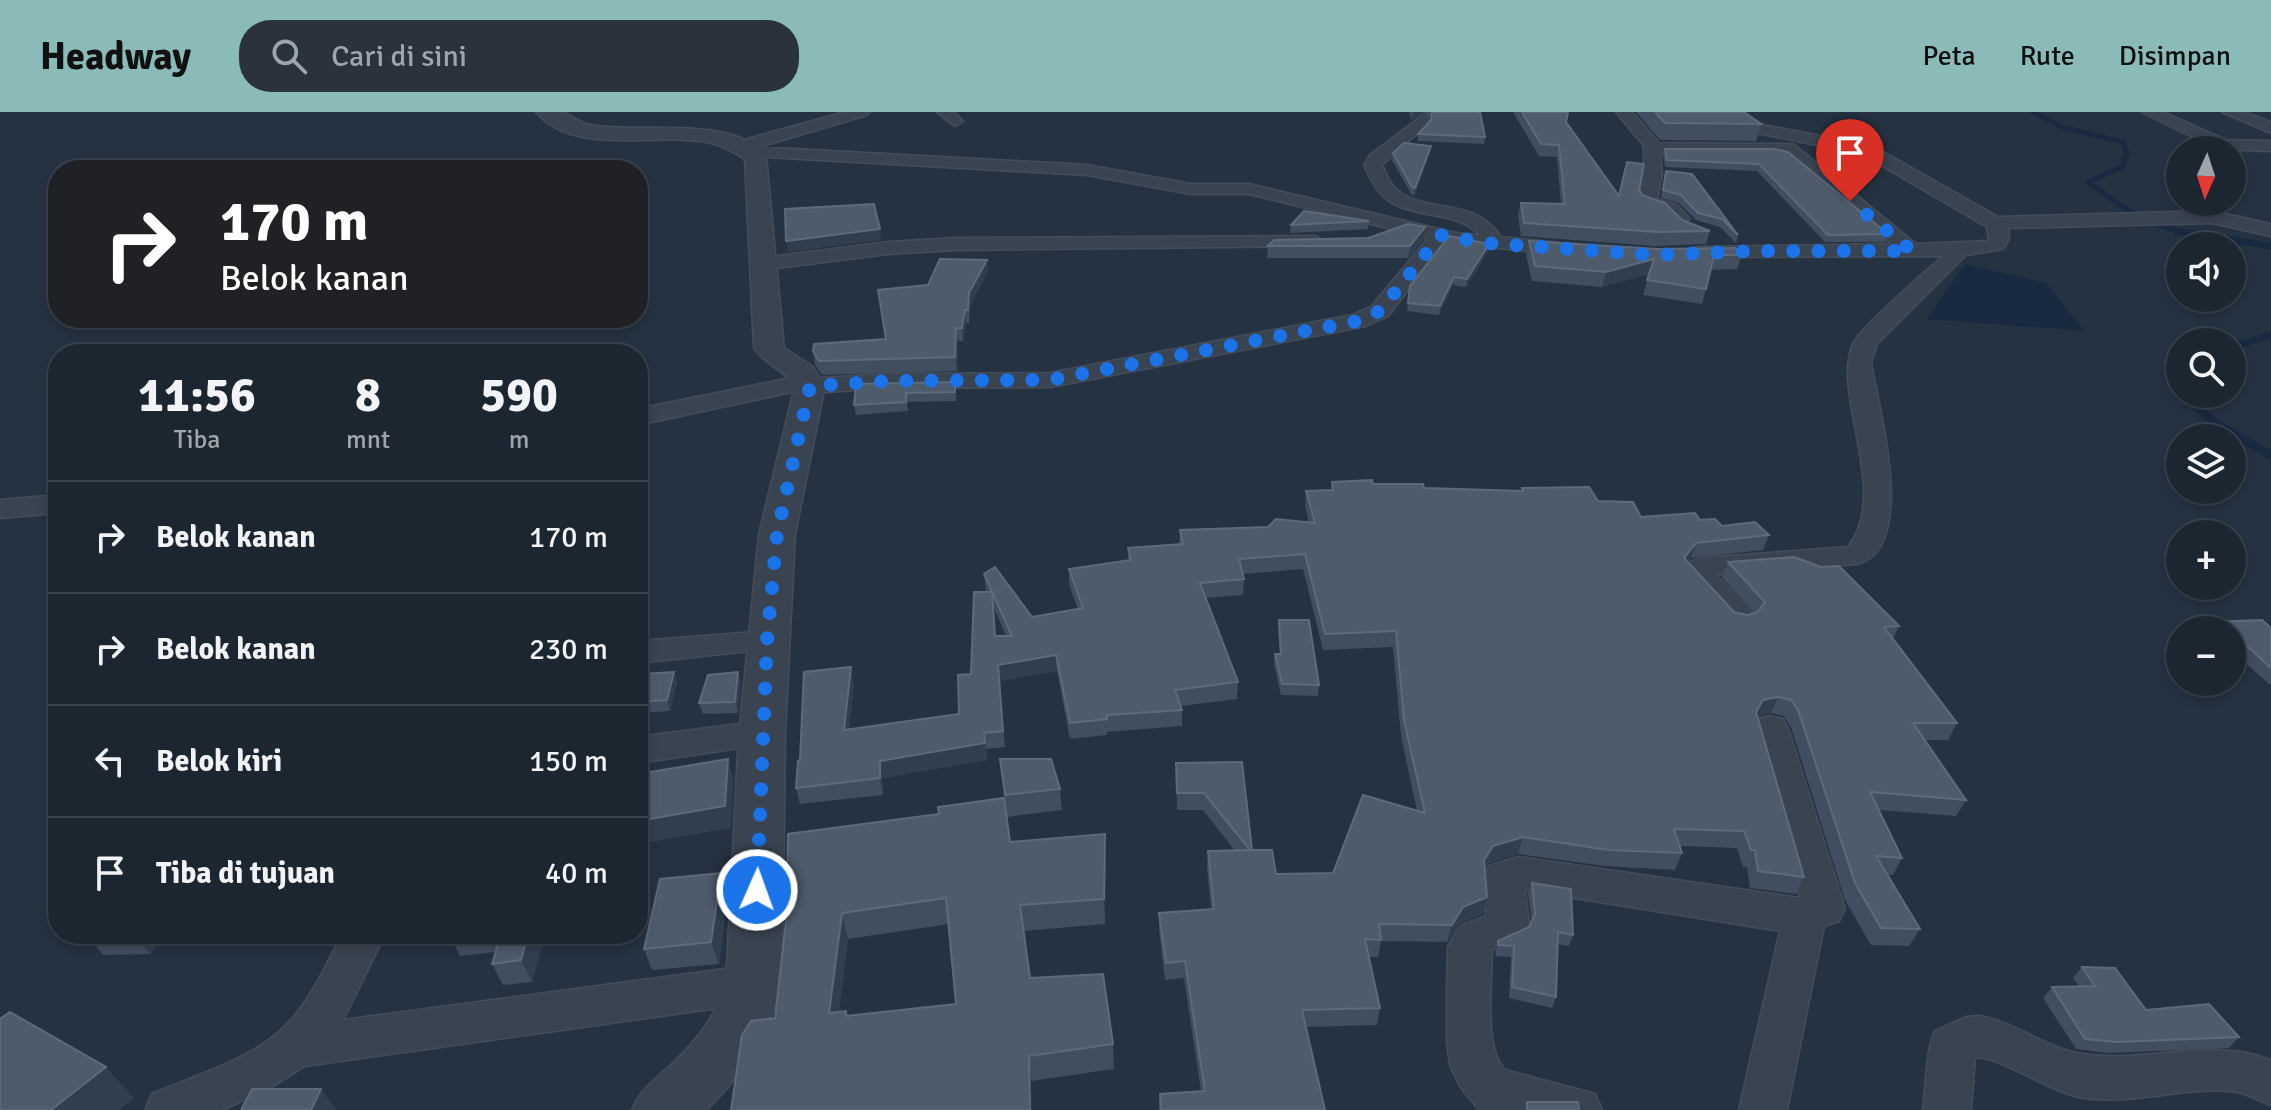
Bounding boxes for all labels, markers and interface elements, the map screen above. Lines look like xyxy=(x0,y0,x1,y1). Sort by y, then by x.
search box xyxy=(239,20,799,92)
text: Headway xyxy=(40,33,191,80)
icon: search xyxy=(267,34,311,78)
text: Cari di sini xyxy=(331,38,467,75)
text: Peta xyxy=(1923,39,1976,73)
text: Rute xyxy=(2020,39,2075,73)
text: Disimpan xyxy=(2119,39,2231,73)
pin xyxy=(1816,119,1884,201)
icon: arrive xyxy=(1828,131,1872,175)
north arrow xyxy=(2166,136,2246,216)
map controls xyxy=(2166,136,2246,696)
text: 170 m xyxy=(220,187,368,256)
icon: right xyxy=(88,192,192,296)
button: sound xyxy=(2166,232,2246,312)
text: Belok kanan xyxy=(220,256,409,301)
button: search xyxy=(2166,328,2246,408)
text: 11:56 xyxy=(138,366,256,425)
text: 8 xyxy=(355,366,381,425)
text: 590 xyxy=(480,366,558,425)
text: Tiba xyxy=(174,424,220,456)
text: mnt xyxy=(346,424,390,456)
text: m xyxy=(509,424,529,456)
button: layers xyxy=(2166,424,2246,504)
icon: right xyxy=(88,515,132,559)
text: Belok kanan xyxy=(156,519,316,556)
text: 170 m xyxy=(529,519,608,556)
button: + xyxy=(2166,520,2246,600)
button: − xyxy=(2166,616,2246,696)
icon: right xyxy=(88,627,132,671)
text: Belok kanan xyxy=(156,631,316,668)
text: 230 m xyxy=(529,631,608,668)
icon: left xyxy=(88,739,132,783)
text: Belok kiri xyxy=(156,743,282,780)
text: 150 m xyxy=(529,743,608,780)
position arrow xyxy=(715,848,799,932)
icon: arrive xyxy=(88,851,132,895)
text: Tiba di tujuan xyxy=(156,855,335,892)
text: 40 m xyxy=(545,855,608,892)

